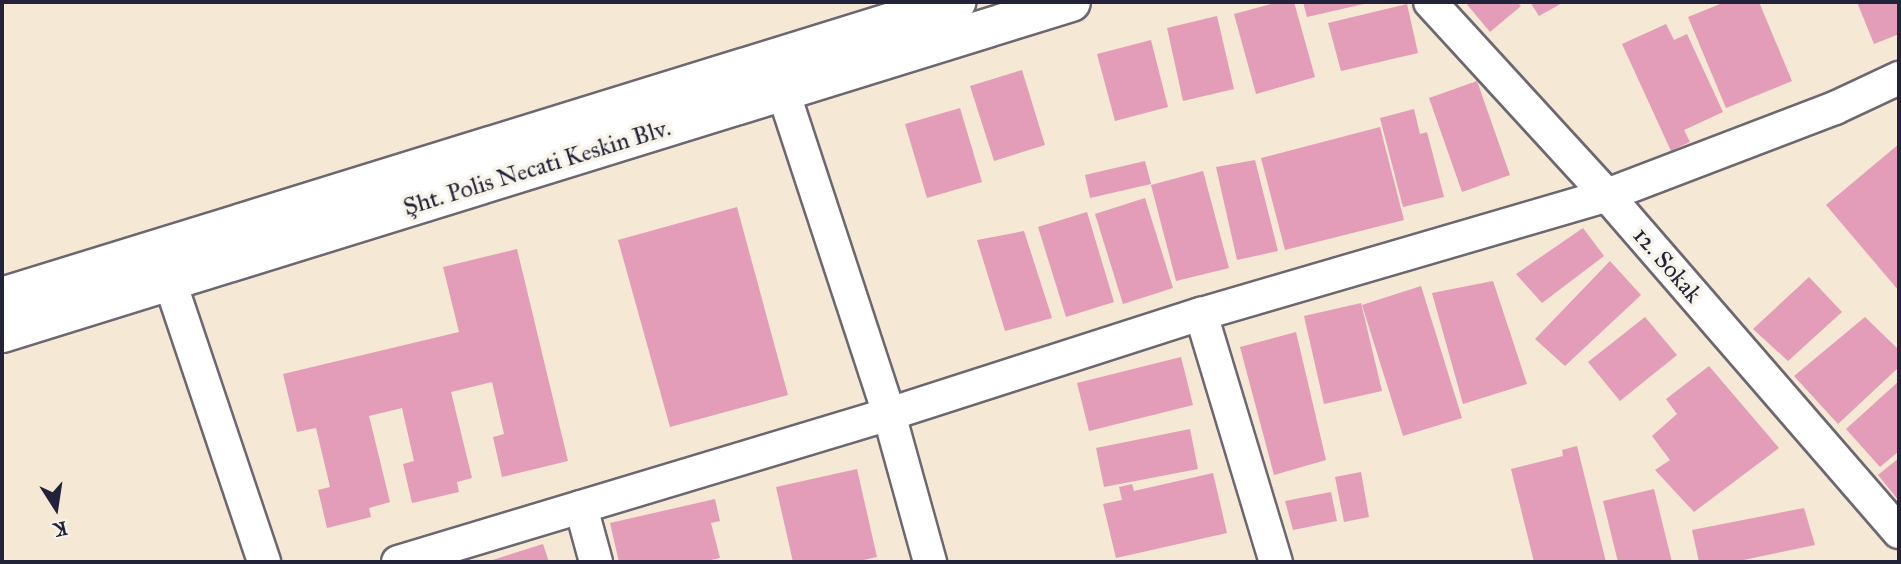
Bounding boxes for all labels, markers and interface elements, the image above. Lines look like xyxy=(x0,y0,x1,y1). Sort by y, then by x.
street label: Şht. Polis Necati Keskin Blv. xyxy=(400,114,674,222)
street label: 12. Sokak xyxy=(1627,221,1707,309)
north arrow xyxy=(21,473,91,543)
text: K xyxy=(51,516,69,542)

